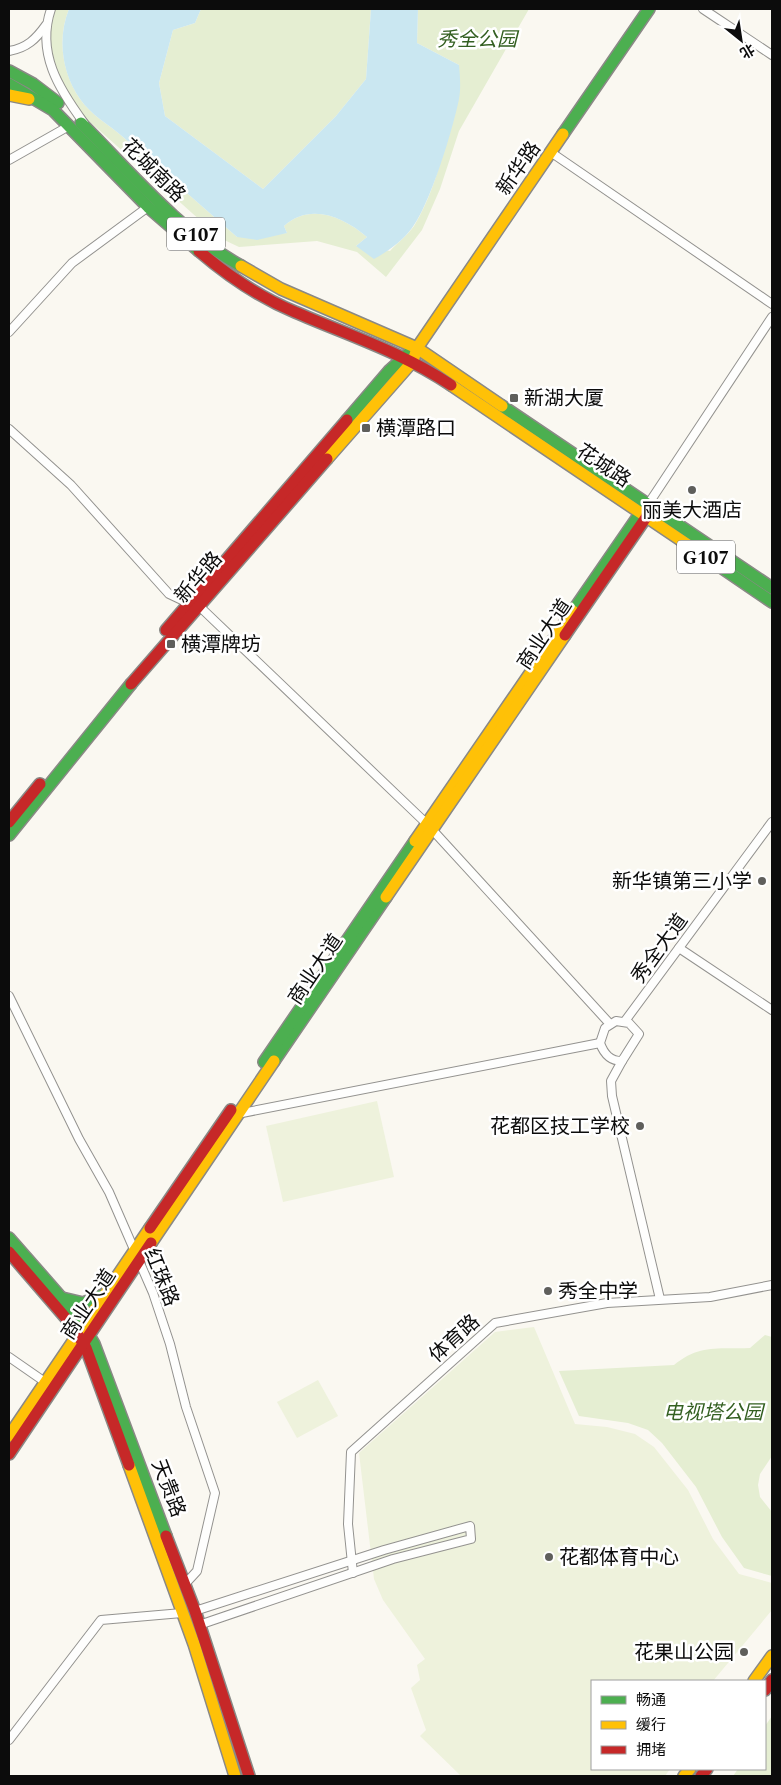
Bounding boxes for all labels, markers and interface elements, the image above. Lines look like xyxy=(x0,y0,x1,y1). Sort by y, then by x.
north arrow xyxy=(716,15,766,65)
park label: 秀全公园 xyxy=(437,25,520,55)
text: 北 xyxy=(736,38,759,63)
street label: 花城南路 xyxy=(114,132,192,210)
street label: 新华路 xyxy=(489,135,548,202)
road number: G107 xyxy=(167,218,225,250)
place label: 新湖大厦 xyxy=(524,384,604,414)
marker: 新湖大厦 xyxy=(508,392,520,404)
place label: 横潭路口 xyxy=(376,414,456,444)
marker: 横潭路口 xyxy=(360,422,372,434)
street label: 花城路 xyxy=(570,437,637,495)
marker: 丽美大酒店 xyxy=(686,484,698,496)
place label: 丽美大酒店 xyxy=(642,496,742,526)
road number: G107 xyxy=(677,540,735,574)
street label: 新华路 xyxy=(168,545,230,610)
street label: 商业大道 xyxy=(510,593,580,676)
place label: 横潭牌坊 xyxy=(181,630,261,660)
marker: 横潭牌坊 xyxy=(165,638,177,650)
place label: 新华镇第三小学 xyxy=(612,867,752,897)
marker: 新华镇第三小学 xyxy=(756,875,768,887)
street label: 秀全大道 xyxy=(624,907,695,990)
street label: 商业大道 xyxy=(281,928,351,1011)
place label: 花都区技工学校 xyxy=(490,1112,630,1142)
marker: 花都区技工学校 xyxy=(634,1120,646,1132)
street label: 红珠路 xyxy=(136,1244,186,1311)
street label: 商业大道 xyxy=(54,1263,124,1346)
place label: 秀全中学 xyxy=(558,1277,638,1307)
marker: 秀全中学 xyxy=(542,1285,554,1297)
street label: 体育路 xyxy=(422,1308,487,1370)
park label: 电视塔公园 xyxy=(663,1398,766,1428)
street label: 天贵路 xyxy=(143,1455,193,1522)
place label: 花都体育中心 xyxy=(559,1543,679,1573)
marker: 花都体育中心 xyxy=(543,1551,555,1563)
place label: 花果山公园 xyxy=(634,1638,734,1668)
marker: 花果山公园 xyxy=(738,1646,750,1658)
legend xyxy=(591,1680,766,1770)
text: 畅通 xyxy=(636,1689,666,1712)
text: 缓行 xyxy=(636,1714,666,1737)
text: 拥堵 xyxy=(636,1739,666,1762)

